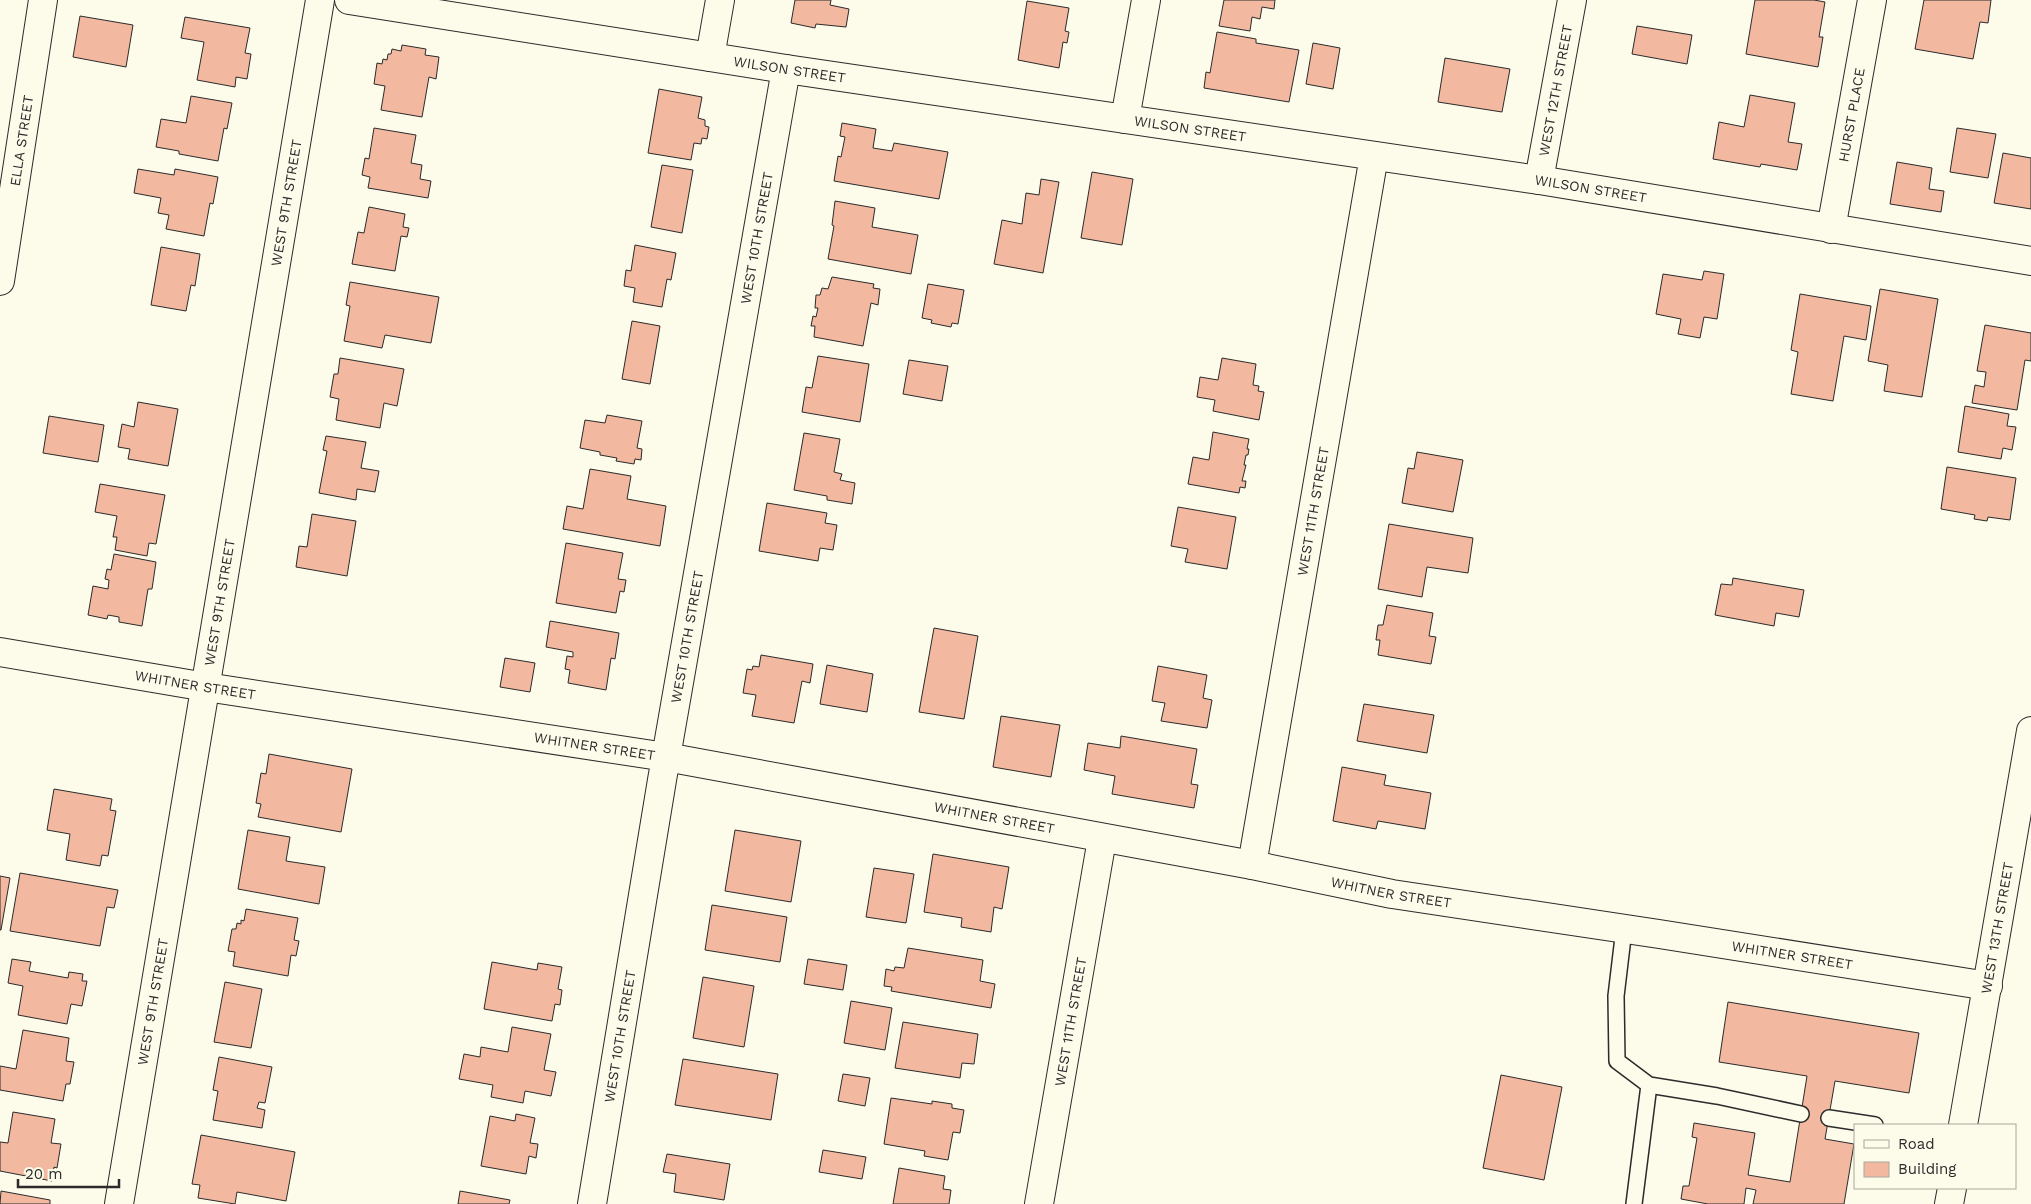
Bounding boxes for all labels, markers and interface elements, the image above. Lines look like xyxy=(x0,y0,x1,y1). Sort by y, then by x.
street label: WEST 12TH STREET xyxy=(1536,23,1575,158)
street label: WILSON STREET xyxy=(732,53,847,86)
street label: HURST PLACE xyxy=(1835,66,1868,163)
street label: ELLA STREET xyxy=(7,94,36,187)
street label: WILSON STREET xyxy=(1133,112,1248,145)
street label: WEST 9TH STREET xyxy=(268,138,305,268)
street label: WEST 10TH STREET xyxy=(737,170,776,305)
street label: WILSON STREET xyxy=(1534,171,1648,206)
street label: WEST 11TH STREET xyxy=(1294,445,1332,577)
street label: WEST 9TH STREET xyxy=(201,537,238,667)
street label: WEST 10TH STREET xyxy=(668,569,706,704)
street label: WHITNER STREET xyxy=(134,667,257,703)
street label: WHITNER STREET xyxy=(533,729,657,763)
street label: WHITNER STREET xyxy=(933,799,1056,837)
street label: WEST 13TH STREET xyxy=(1978,860,2016,995)
street label: WHITNER STREET xyxy=(1329,874,1453,911)
street label: WEST 9TH STREET xyxy=(134,937,171,1067)
street label: WHITNER STREET xyxy=(1731,938,1854,973)
street label: WEST 11TH STREET xyxy=(1051,955,1090,1087)
street label: WEST 10TH STREET xyxy=(601,968,639,1104)
legend xyxy=(1854,1124,2016,1189)
text: Road xyxy=(1898,1135,1935,1153)
scale bar xyxy=(18,1156,119,1188)
text: Building xyxy=(1898,1160,1956,1178)
text: 20 m xyxy=(25,1165,63,1183)

